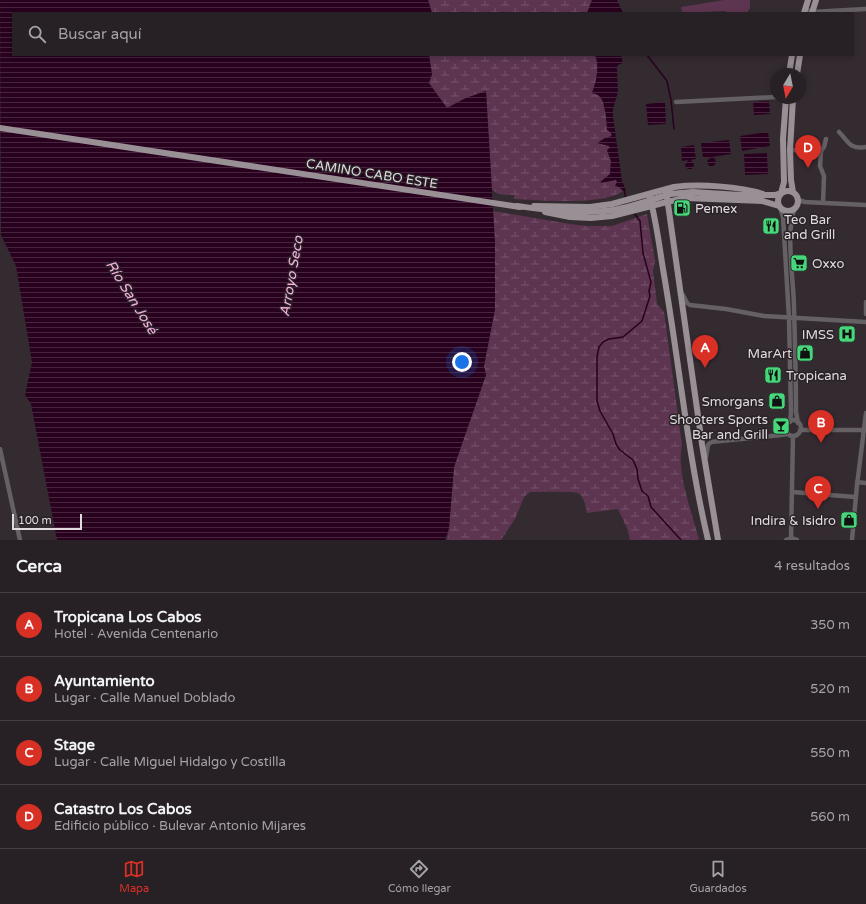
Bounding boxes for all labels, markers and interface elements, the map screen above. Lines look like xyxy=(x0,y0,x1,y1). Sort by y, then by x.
search box xyxy=(12,12,854,56)
icon: search xyxy=(26,23,48,45)
text: Buscar aquí xyxy=(58,25,141,43)
north arrow xyxy=(770,68,806,104)
pin: D xyxy=(795,135,821,168)
street label: CAMINO CABO ESTE xyxy=(305,156,439,192)
fuel station icon: Pemex xyxy=(672,198,692,218)
place label: Pemex xyxy=(695,201,737,217)
place label: Teo Bar and Grill xyxy=(784,212,835,243)
restaurant icon: Teo Bar and Grill xyxy=(761,216,781,236)
water label: Arroyo Seco xyxy=(276,233,307,318)
supermarket icon: Oxxo xyxy=(789,253,809,273)
place label: Oxxo xyxy=(812,256,844,272)
water label: Río San José xyxy=(102,257,162,338)
hospital icon: IMSS xyxy=(837,324,857,344)
place label: IMSS xyxy=(802,327,834,343)
pin: A xyxy=(692,335,718,368)
shop icon: MarArt xyxy=(795,343,815,363)
place label: MarArt xyxy=(748,346,792,362)
your location xyxy=(452,352,472,372)
restaurant icon: Tropicana xyxy=(763,365,783,385)
place label: Tropicana xyxy=(786,368,847,384)
shop icon: Smorgans xyxy=(767,391,787,411)
place label: Smorgans xyxy=(702,394,764,410)
pin: B xyxy=(808,410,834,443)
place label: Shooters Sports Bar and Grill xyxy=(669,412,768,443)
bar icon: Shooters Sports Bar and Grill xyxy=(771,416,791,436)
pin: C xyxy=(805,476,831,509)
shop icon: Indira & Isidro xyxy=(839,510,859,530)
scale bar xyxy=(12,512,82,531)
place label: Indira & Isidro xyxy=(751,513,836,529)
text: 100 m xyxy=(18,514,52,527)
text: Cerca xyxy=(16,556,62,577)
text: 4 resultados xyxy=(774,558,850,574)
text: Tropicana Los Cabos xyxy=(54,608,201,626)
text: A xyxy=(24,617,34,633)
text: 350 m xyxy=(810,617,850,633)
text: Hotel · Avenida Centenario xyxy=(54,626,218,642)
text: Ayuntamiento xyxy=(54,672,155,690)
text: B xyxy=(24,681,34,697)
text: 520 m xyxy=(810,681,850,697)
text: Lugar · Calle Manuel Doblado xyxy=(54,690,235,706)
text: Stage xyxy=(54,736,95,754)
text: C xyxy=(24,745,34,761)
text: 550 m xyxy=(810,745,850,761)
text: Lugar · Calle Miguel Hidalgo y Costilla xyxy=(54,754,286,770)
text: Catastro Los Cabos xyxy=(54,800,192,818)
text: D xyxy=(24,809,34,825)
text: 560 m xyxy=(810,809,850,825)
text: Edificio público · Bulevar Antonio Mijares xyxy=(54,818,306,834)
tab: Mapa xyxy=(119,858,149,895)
tab: Cómo llegar xyxy=(388,858,451,895)
tab: Guardados xyxy=(689,858,747,895)

